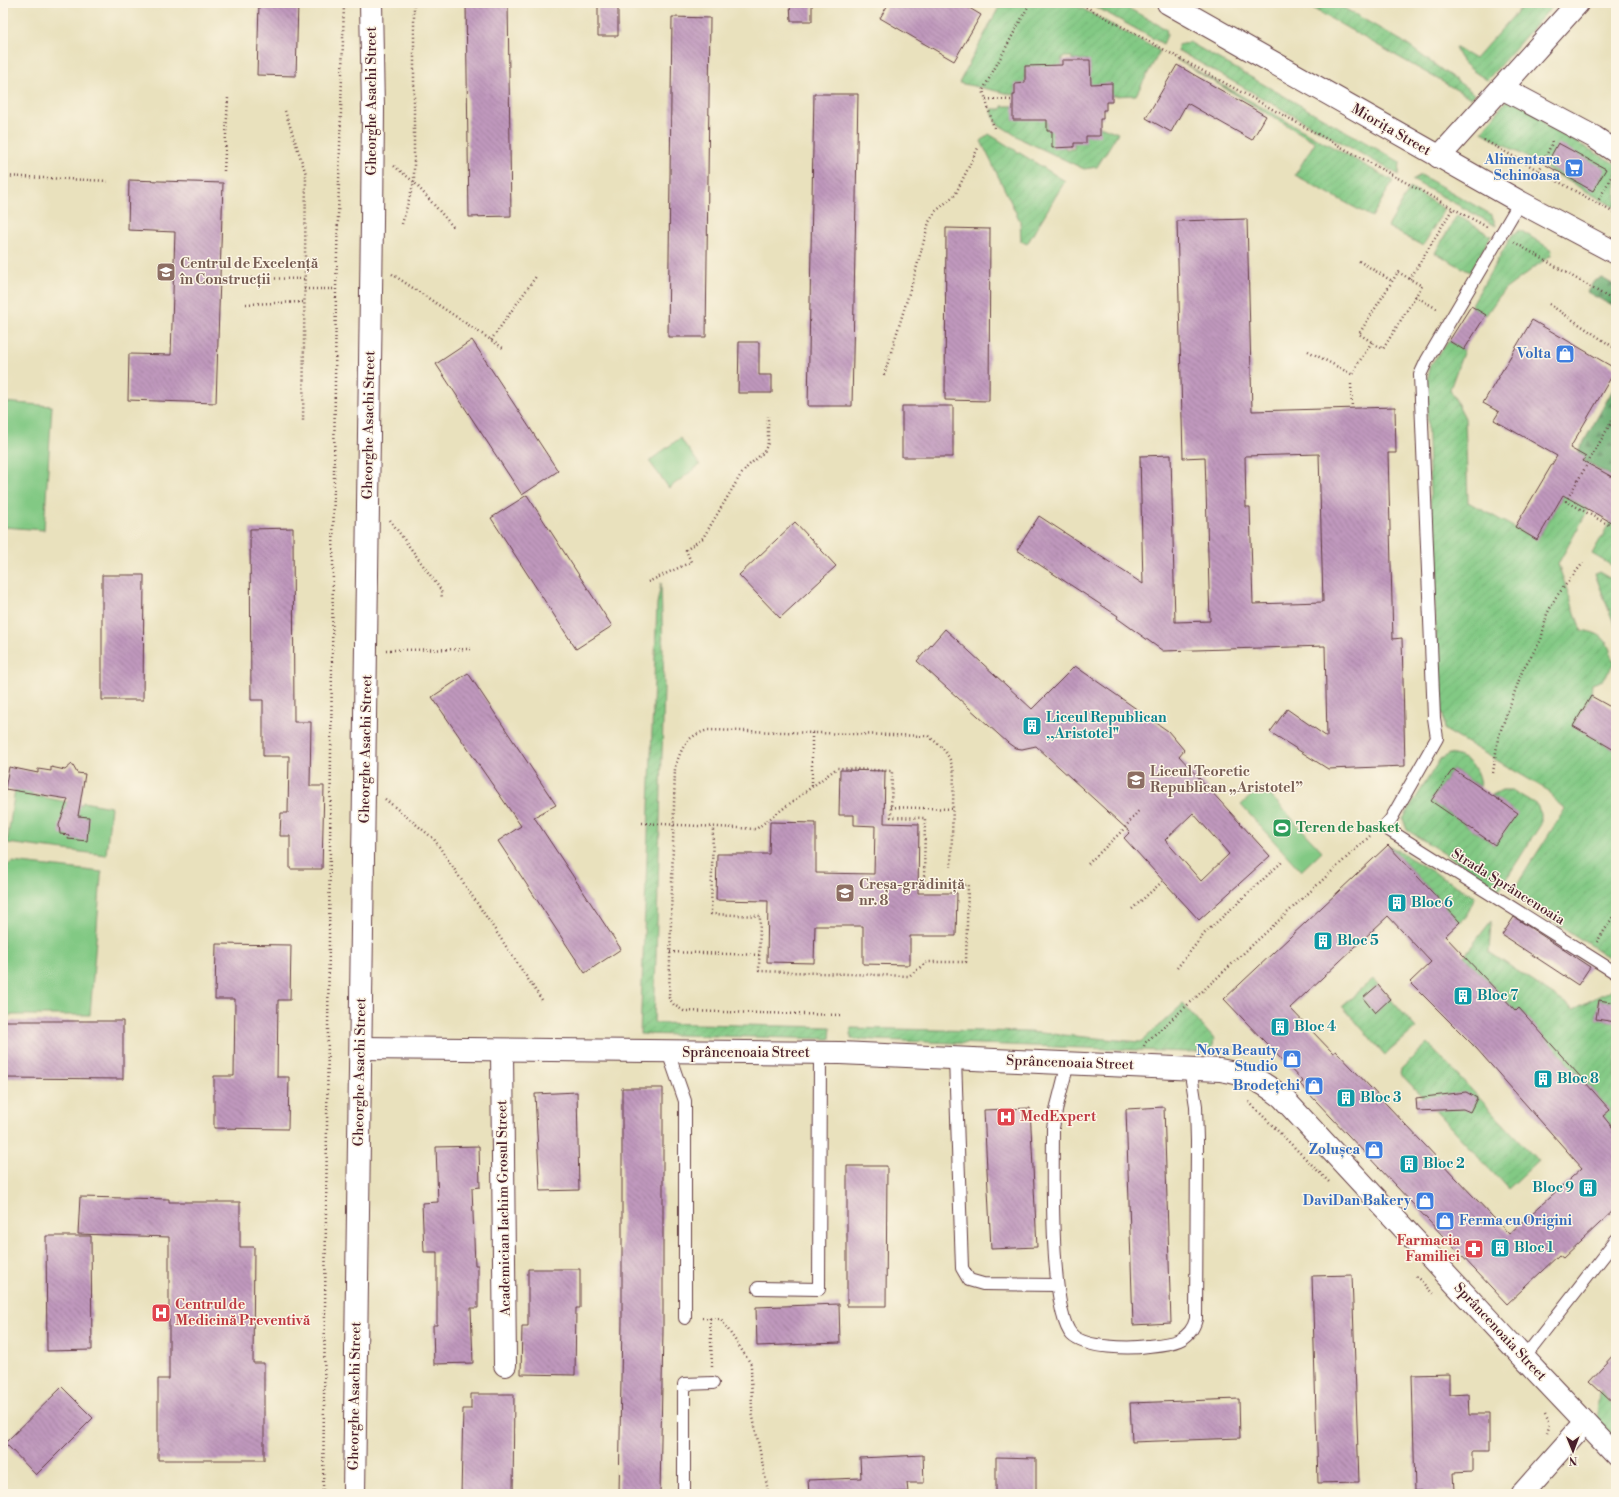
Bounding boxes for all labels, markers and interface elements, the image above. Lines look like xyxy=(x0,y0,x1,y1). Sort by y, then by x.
street label: Gheorghe Asachi Street xyxy=(363,27,381,175)
street label: Miorița Street xyxy=(1348,100,1434,160)
place label: Alimentara Schinoasa xyxy=(1484,151,1560,185)
supermarket icon: Alimentara Schinoasa xyxy=(1563,157,1585,179)
place label: Centrul de Excelență în Construcții xyxy=(179,255,319,289)
school or university icon: Centrul de Excelență în Construcții xyxy=(155,261,177,283)
shop icon: Volta xyxy=(1554,343,1576,365)
place label: Volta xyxy=(1516,345,1551,363)
street label: Gheorghe Asachi Street xyxy=(359,350,379,500)
street label: Gheorghe Asachi Street xyxy=(356,674,376,824)
place label: Liceul Republican ,,Aristotel" xyxy=(1046,709,1167,743)
building icon: Liceul Republican ,,Aristotel" xyxy=(1021,715,1043,737)
place label: Liceul Teoretic Republican „Aristotel” xyxy=(1150,763,1303,797)
school or university icon: Liceul Teoretic Republican „Aristotel” xyxy=(1125,769,1147,791)
sports icon: Teren de basket xyxy=(1271,817,1293,839)
place label: Teren de basket xyxy=(1296,819,1401,837)
street label: Strada Sprâncenoaia xyxy=(1448,845,1569,930)
place label: Creșa-grădiniță nr. 8 xyxy=(859,876,965,910)
school or university icon: Creșa-grădiniță nr. 8 xyxy=(834,882,856,904)
building icon: Bloc 6 xyxy=(1386,892,1408,914)
place label: Bloc 6 xyxy=(1411,894,1453,912)
building icon: Bloc 5 xyxy=(1312,930,1334,952)
place label: Bloc 5 xyxy=(1337,932,1379,950)
building icon: Bloc 7 xyxy=(1452,985,1474,1007)
place label: Bloc 7 xyxy=(1477,987,1519,1005)
street label: Gheorghe Asachi Street xyxy=(350,997,370,1147)
building icon: Bloc 4 xyxy=(1269,1016,1291,1038)
place label: Bloc 4 xyxy=(1294,1018,1336,1036)
place label: Nova Beauty Studio xyxy=(1196,1042,1279,1076)
street label: Sprâncenoaia Street xyxy=(682,1044,810,1062)
shop icon: Nova Beauty Studio xyxy=(1281,1048,1303,1070)
street label: Sprâncenoaia Street xyxy=(1006,1052,1134,1074)
building icon: Bloc 8 xyxy=(1532,1068,1554,1090)
place label: Bloc 8 xyxy=(1557,1070,1599,1088)
shop icon: Brodețchi xyxy=(1303,1075,1325,1097)
place label: Brodețchi xyxy=(1233,1077,1301,1095)
building icon: Bloc 3 xyxy=(1335,1087,1357,1109)
place label: Bloc 3 xyxy=(1360,1089,1401,1107)
street label: Academician Iachim Grosul Street xyxy=(493,1100,515,1317)
hospital icon: MedExpert xyxy=(995,1106,1017,1128)
place label: MedExpert xyxy=(1020,1108,1097,1126)
shop icon: Zolușca xyxy=(1363,1139,1385,1161)
place label: Zolușca xyxy=(1309,1141,1360,1159)
building icon: Bloc 2 xyxy=(1398,1153,1420,1175)
place label: Bloc 2 xyxy=(1423,1155,1465,1173)
building icon: Bloc 9 xyxy=(1577,1177,1599,1199)
place label: Bloc 9 xyxy=(1532,1179,1574,1197)
shop icon: DaviDan Bakery xyxy=(1414,1190,1436,1212)
place label: DaviDan Bakery xyxy=(1303,1192,1412,1210)
shop icon: Ferma cu Origini xyxy=(1434,1210,1456,1232)
place label: Ferma cu Origini xyxy=(1459,1212,1572,1230)
place label: Farmacia Familiei xyxy=(1397,1232,1461,1266)
building icon: Bloc 1 xyxy=(1489,1237,1511,1259)
pharmacy icon: Farmacia Familiei xyxy=(1463,1238,1485,1260)
place label: Bloc 1 xyxy=(1514,1239,1554,1257)
street label: Sprâncenoaia Street xyxy=(1450,1279,1550,1385)
place label: Centrul de Medicină Preventivă xyxy=(175,1296,311,1330)
hospital icon: Centrul de Medicină Preventivă xyxy=(150,1302,172,1324)
street label: Gheorghe Asachi Street xyxy=(345,1321,365,1471)
north arrow xyxy=(1553,1431,1593,1471)
text: N xyxy=(1568,1453,1578,1467)

